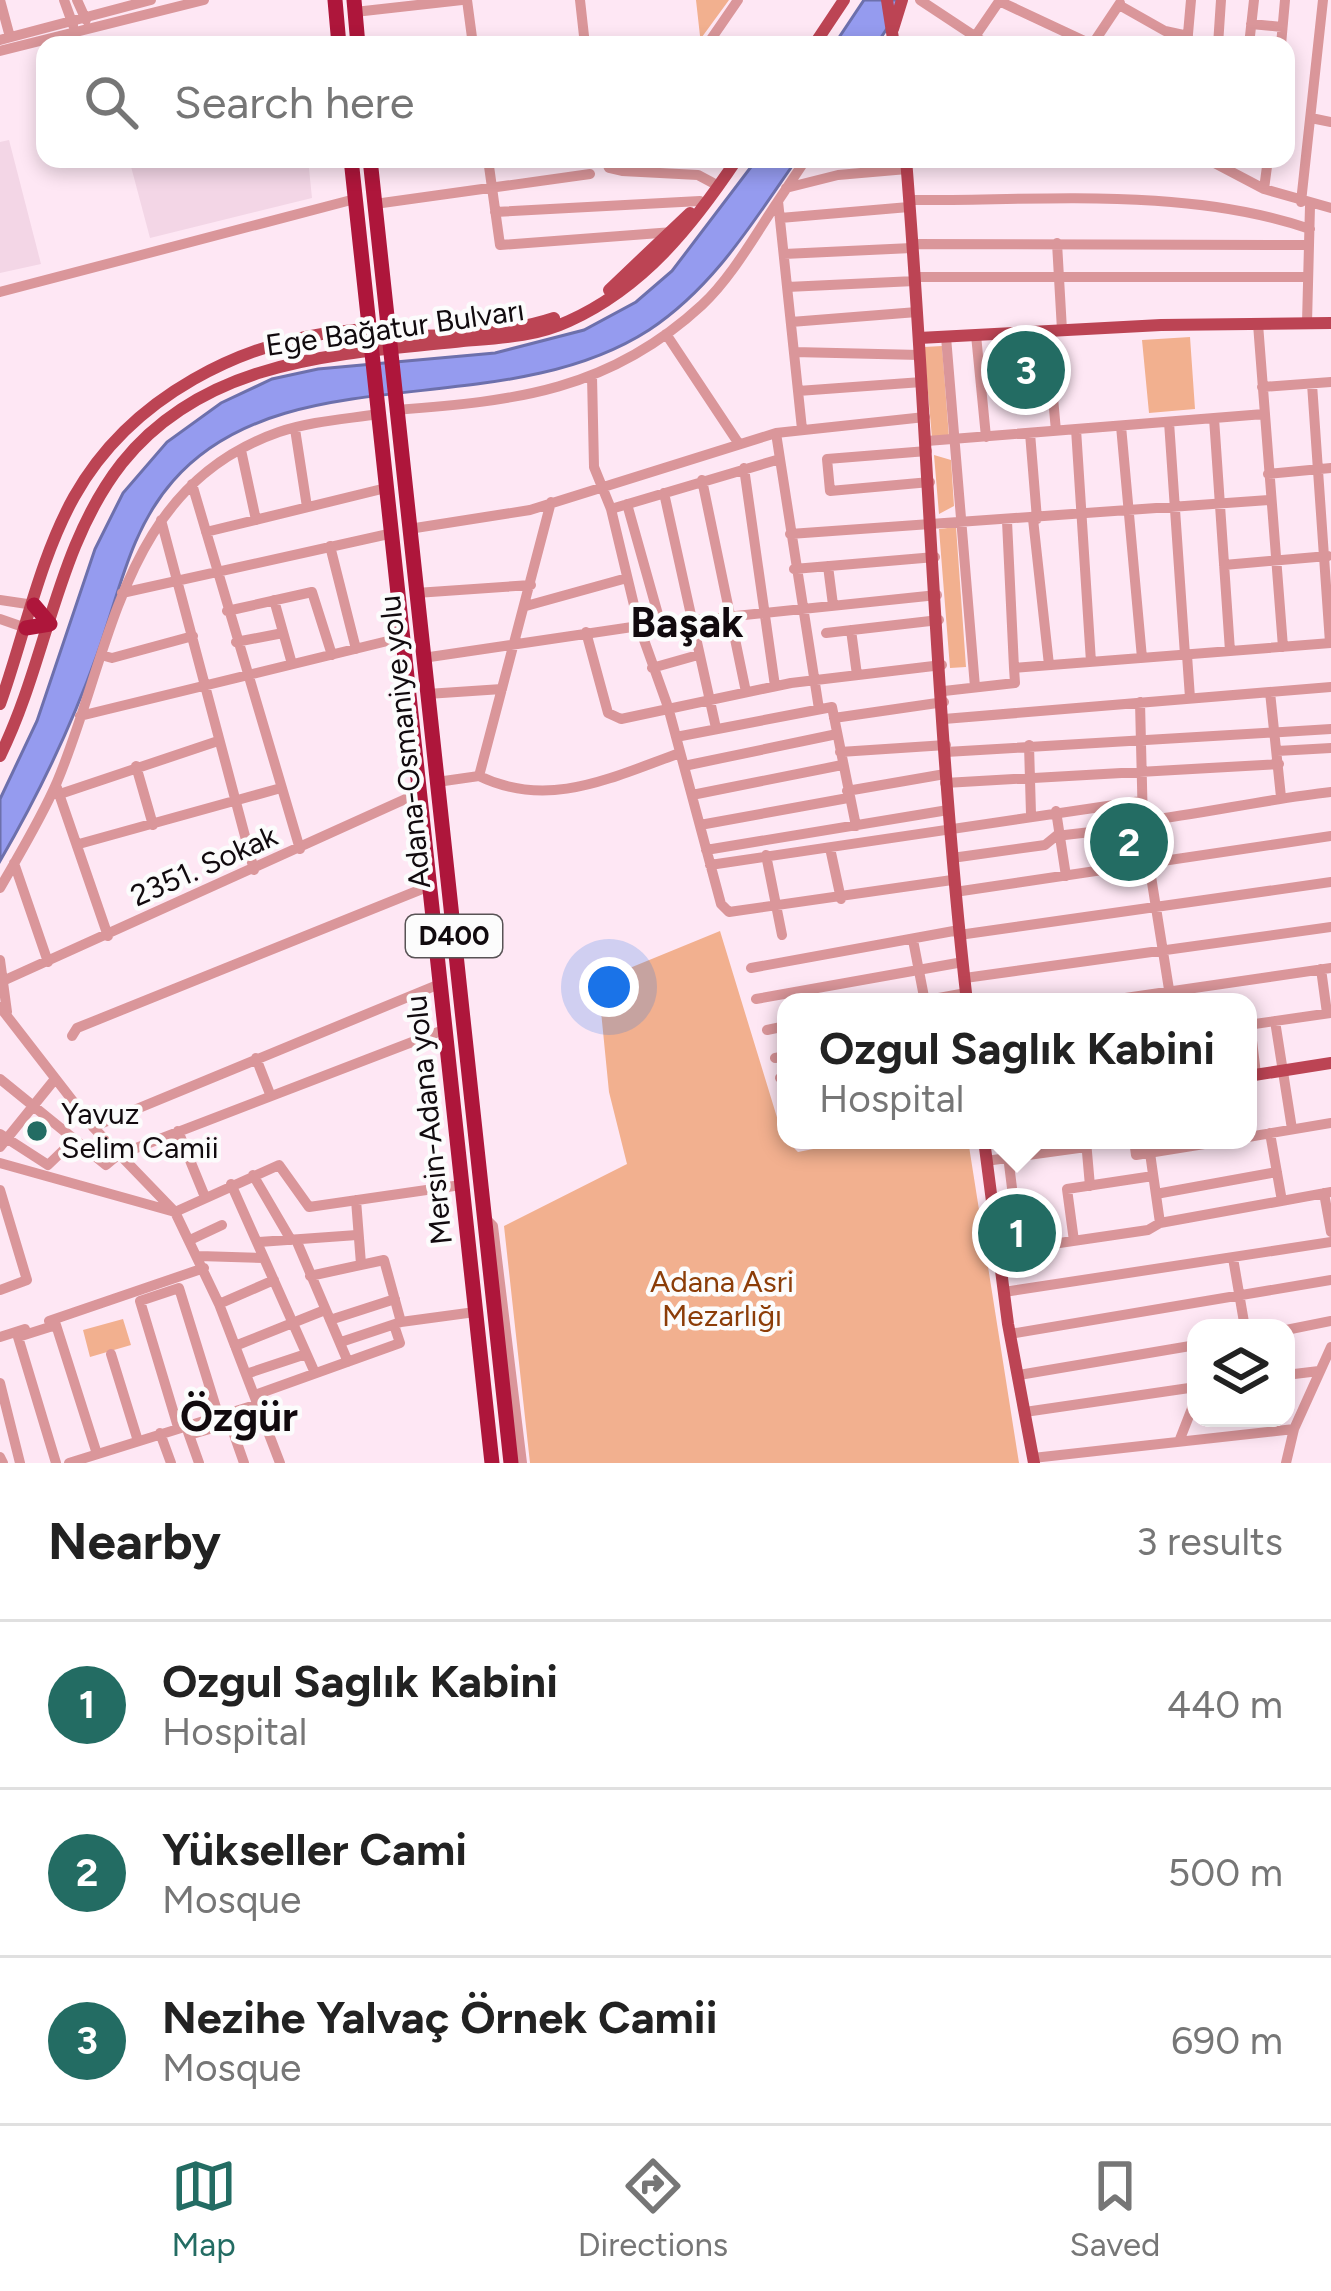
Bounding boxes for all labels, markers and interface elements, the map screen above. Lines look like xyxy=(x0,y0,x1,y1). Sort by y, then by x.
search box xyxy=(36,36,1295,168)
icon: search xyxy=(78,69,144,135)
text: Search here xyxy=(174,75,414,129)
street label: Ege Bağatur Bulvarı xyxy=(263,291,527,364)
pin: 3 xyxy=(987,325,1065,415)
street label: Adana-Osmaniye yolu xyxy=(371,594,438,891)
district label: Başak xyxy=(630,597,744,648)
pin: 2 xyxy=(1090,797,1168,887)
street label: 2351. Sokak xyxy=(125,817,283,914)
road number: D400 xyxy=(406,915,502,957)
your location xyxy=(579,957,639,1017)
street label: Mersin-Adana yolu xyxy=(397,993,460,1247)
popup xyxy=(777,993,1257,1149)
text: Ozgul Saglık Kabini xyxy=(819,1021,1215,1075)
text: Hospital xyxy=(819,1075,964,1122)
place label: Yavuz Selim Camii xyxy=(61,1095,219,1166)
marker: Yavuz Selim Camii xyxy=(24,1118,50,1144)
pin: 1 xyxy=(978,1188,1056,1278)
park label: Adana Asri Mezarlığı xyxy=(650,1263,794,1334)
map controls xyxy=(1187,1319,1295,1427)
button: layers xyxy=(1187,1319,1295,1427)
district label: Özgür xyxy=(180,1391,298,1442)
text: Nearby xyxy=(48,1511,221,1572)
text: 3 results xyxy=(1136,1518,1283,1565)
text: Ozgul Saglık Kabini xyxy=(162,1654,558,1708)
text: 1 xyxy=(79,1681,95,1728)
text: 440 m xyxy=(1167,1681,1283,1728)
text: Hospital xyxy=(162,1708,307,1755)
text: Yükseller Cami xyxy=(162,1822,467,1876)
text: 2 xyxy=(76,1849,98,1896)
text: 500 m xyxy=(1168,1849,1283,1896)
text: Mosque xyxy=(162,1876,301,1923)
text: Nezihe Yalvaç Örnek Camii xyxy=(162,1990,717,2044)
text: 3 xyxy=(76,2017,98,2064)
text: 690 m xyxy=(1171,2017,1283,2064)
text: Mosque xyxy=(162,2044,301,2091)
tab: Map xyxy=(171,2153,237,2264)
tab: Directions xyxy=(578,2153,728,2264)
tab: Saved xyxy=(1069,2153,1160,2264)

